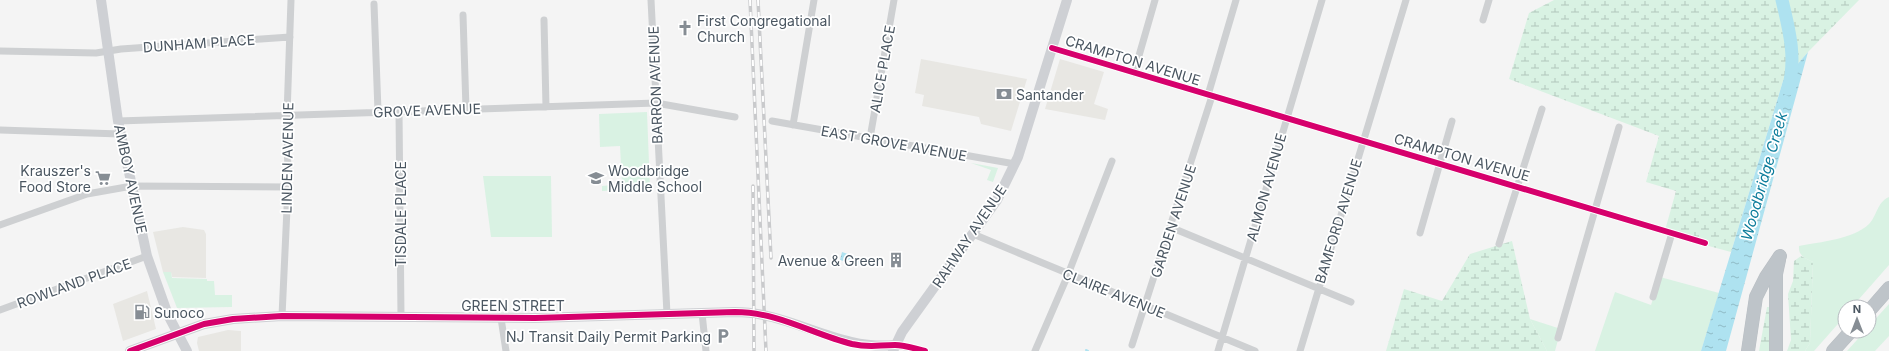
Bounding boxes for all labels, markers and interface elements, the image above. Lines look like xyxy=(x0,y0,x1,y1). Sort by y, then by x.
place label: First Congregational Church xyxy=(697,12,831,45)
church icon: First Congregational Church xyxy=(676,19,694,37)
street label: ALICE PLACE xyxy=(866,24,898,114)
street label: BARRON AVENUE xyxy=(644,26,666,144)
street label: DUNHAM PLACE xyxy=(142,31,256,55)
street label: CRAMPTON AVENUE xyxy=(1063,31,1203,89)
bank icon: Santander xyxy=(995,85,1013,103)
place label: Santander xyxy=(1016,86,1084,103)
street label: GROVE AVENUE xyxy=(373,100,481,120)
street label: LINDEN AVENUE xyxy=(278,102,296,214)
water label: Woodbridge Creek xyxy=(1737,109,1792,243)
street label: EAST GROVE AVENUE xyxy=(820,122,968,164)
street label: AMBOY AVENUE xyxy=(111,123,151,235)
street label: CRAMPTON AVENUE xyxy=(1392,129,1532,185)
street label: ALMON AVENUE xyxy=(1242,131,1290,243)
street label: BAMFORD AVENUE xyxy=(1311,157,1365,285)
street label: TISDALE PLACE xyxy=(392,161,409,267)
place label: Krauszer's Food Store xyxy=(19,162,91,195)
place label: Woodbridge Middle School xyxy=(608,162,702,195)
street label: GARDEN AVENUE xyxy=(1147,162,1199,280)
supermarket icon: Krauszer's Food Store xyxy=(94,169,112,187)
school or university icon: Woodbridge Middle School xyxy=(587,169,605,187)
street label: RAHWAY AVENUE xyxy=(928,181,1010,291)
building icon: Avenue & Green xyxy=(887,251,905,269)
place label: Avenue & Green xyxy=(778,252,884,269)
street label: ROWLAND PLACE xyxy=(15,254,133,312)
street label: CLAIRE AVENUE xyxy=(1060,265,1168,321)
street label: GREEN STREET xyxy=(461,297,565,314)
north arrow xyxy=(1837,299,1877,339)
text: N xyxy=(1853,302,1861,316)
fuel station icon: Sunoco xyxy=(133,303,151,321)
place label: Sunoco xyxy=(154,304,204,321)
parking icon: NJ Transit Daily Permit Parking xyxy=(714,327,732,345)
place label: NJ Transit Daily Permit Parking xyxy=(506,328,711,345)

